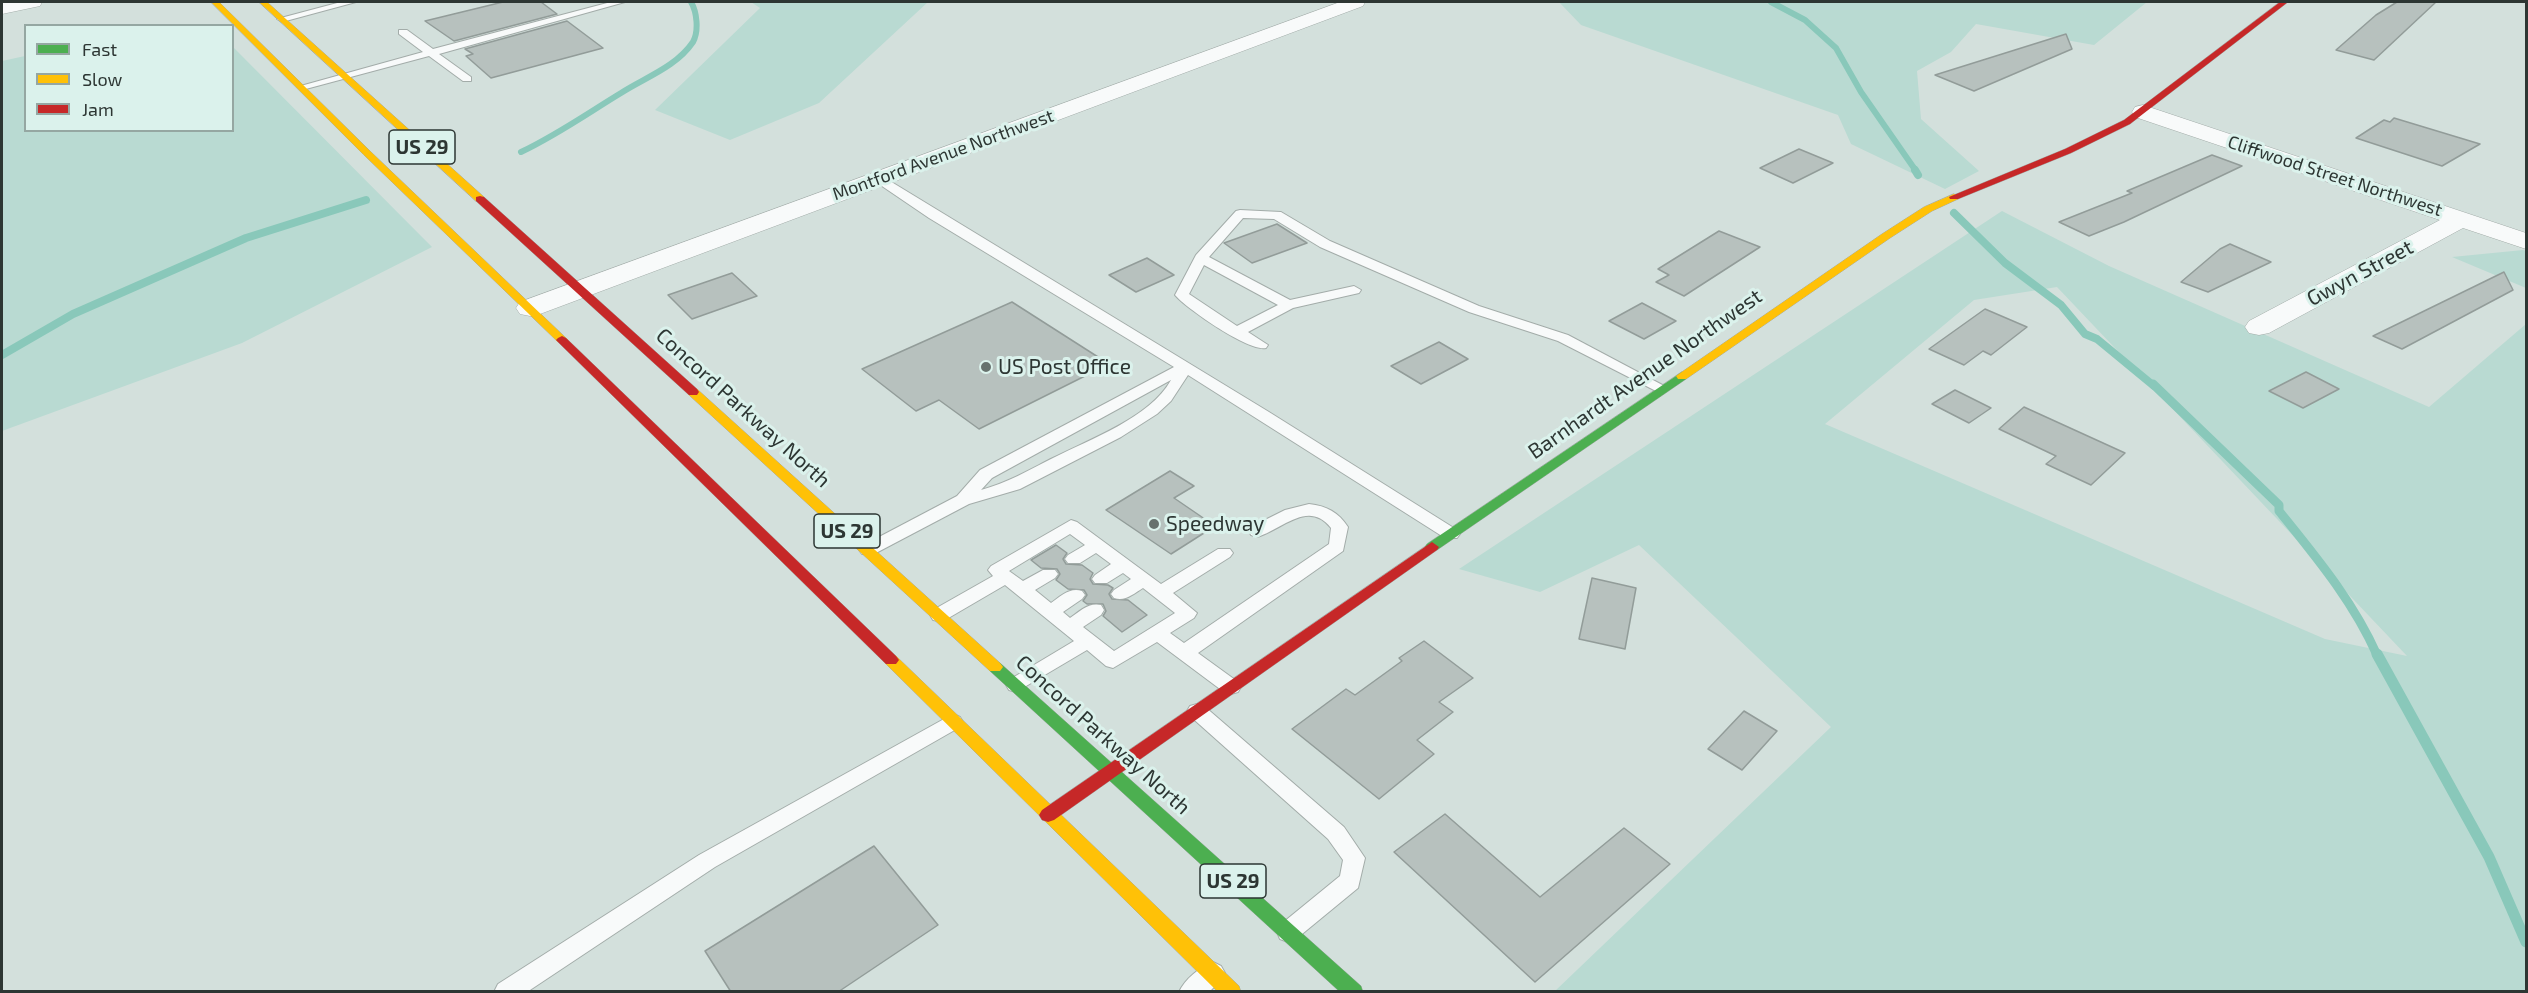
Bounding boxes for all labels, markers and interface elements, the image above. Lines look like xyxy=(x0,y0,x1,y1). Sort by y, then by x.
legend xyxy=(24,24,234,132)
text: Fast xyxy=(82,38,117,60)
text: Slow xyxy=(82,68,122,90)
text: Jam xyxy=(82,98,114,120)
street label: Montford Avenue Northwest xyxy=(829,105,1057,205)
road number: US 29 xyxy=(389,130,455,164)
street label: Cliffwood Street Northwest xyxy=(2225,131,2445,221)
street label: Gwyn Street xyxy=(2303,234,2417,312)
street label: Barnhardt Avenue Northwest xyxy=(1523,284,1767,464)
street label: Concord Parkway North xyxy=(651,323,835,493)
place label: US Post Office xyxy=(998,354,1131,380)
marker: US Post Office xyxy=(979,360,993,374)
place label: Speedway xyxy=(1166,511,1264,537)
road number: US 29 xyxy=(814,514,880,548)
marker: Speedway xyxy=(1147,517,1161,531)
street label: Concord Parkway North xyxy=(1011,650,1195,820)
road number: US 29 xyxy=(1200,864,1266,898)

